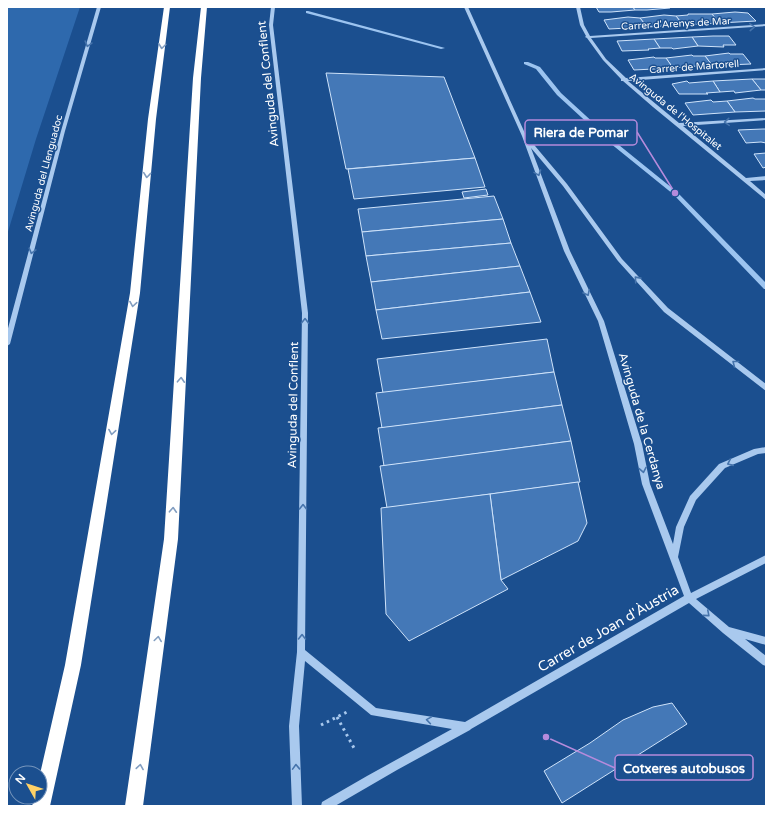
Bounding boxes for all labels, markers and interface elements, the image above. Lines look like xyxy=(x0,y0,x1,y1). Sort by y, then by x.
street label: Carrer d'Arenys de Mar xyxy=(621,15,731,33)
street label: Avinguda del Conflent xyxy=(254,20,282,148)
one-way arrow xyxy=(749,23,755,32)
one-way arrow xyxy=(84,41,93,48)
one-way arrow xyxy=(158,43,167,49)
street label: Carrer de Martorell xyxy=(649,58,739,76)
street label: Avinguda de l'Hospitalet xyxy=(627,71,724,153)
street label: Avinguda del Llenguadoc xyxy=(23,113,65,233)
one-way arrow xyxy=(724,117,730,126)
callout: Riera de Pomar xyxy=(525,120,637,145)
text: Riera de Pomar xyxy=(533,125,630,141)
one-way arrow xyxy=(533,169,541,176)
one-way arrow xyxy=(142,172,151,178)
one-way arrow xyxy=(28,248,36,254)
one-way arrow xyxy=(635,276,642,283)
one-way arrow xyxy=(582,289,590,296)
one-way arrow xyxy=(129,301,138,307)
one-way arrow xyxy=(301,318,309,324)
street label: Avinguda del Conflent xyxy=(285,341,301,468)
street label: Avinguda de la Cerdanya xyxy=(616,351,668,491)
one-way arrow xyxy=(733,361,740,368)
one-way arrow xyxy=(176,377,185,383)
one-way arrow xyxy=(108,429,116,435)
one-way arrow xyxy=(726,458,733,466)
one-way arrow xyxy=(639,466,647,473)
one-way arrow xyxy=(299,504,307,510)
one-way arrow xyxy=(168,507,177,513)
street label: Carrer de Joan d'Àustria xyxy=(535,581,682,676)
one-way arrow xyxy=(703,610,710,617)
one-way arrow xyxy=(298,634,306,640)
one-way arrow xyxy=(153,636,162,642)
one-way arrow xyxy=(426,717,432,725)
callout: Cotxeres autobusos xyxy=(615,755,753,780)
text: Cotxeres autobusos xyxy=(623,761,745,777)
one-way arrow xyxy=(135,764,144,771)
one-way arrow xyxy=(291,764,300,770)
north arrow xyxy=(8,765,48,805)
text: N xyxy=(13,771,28,787)

